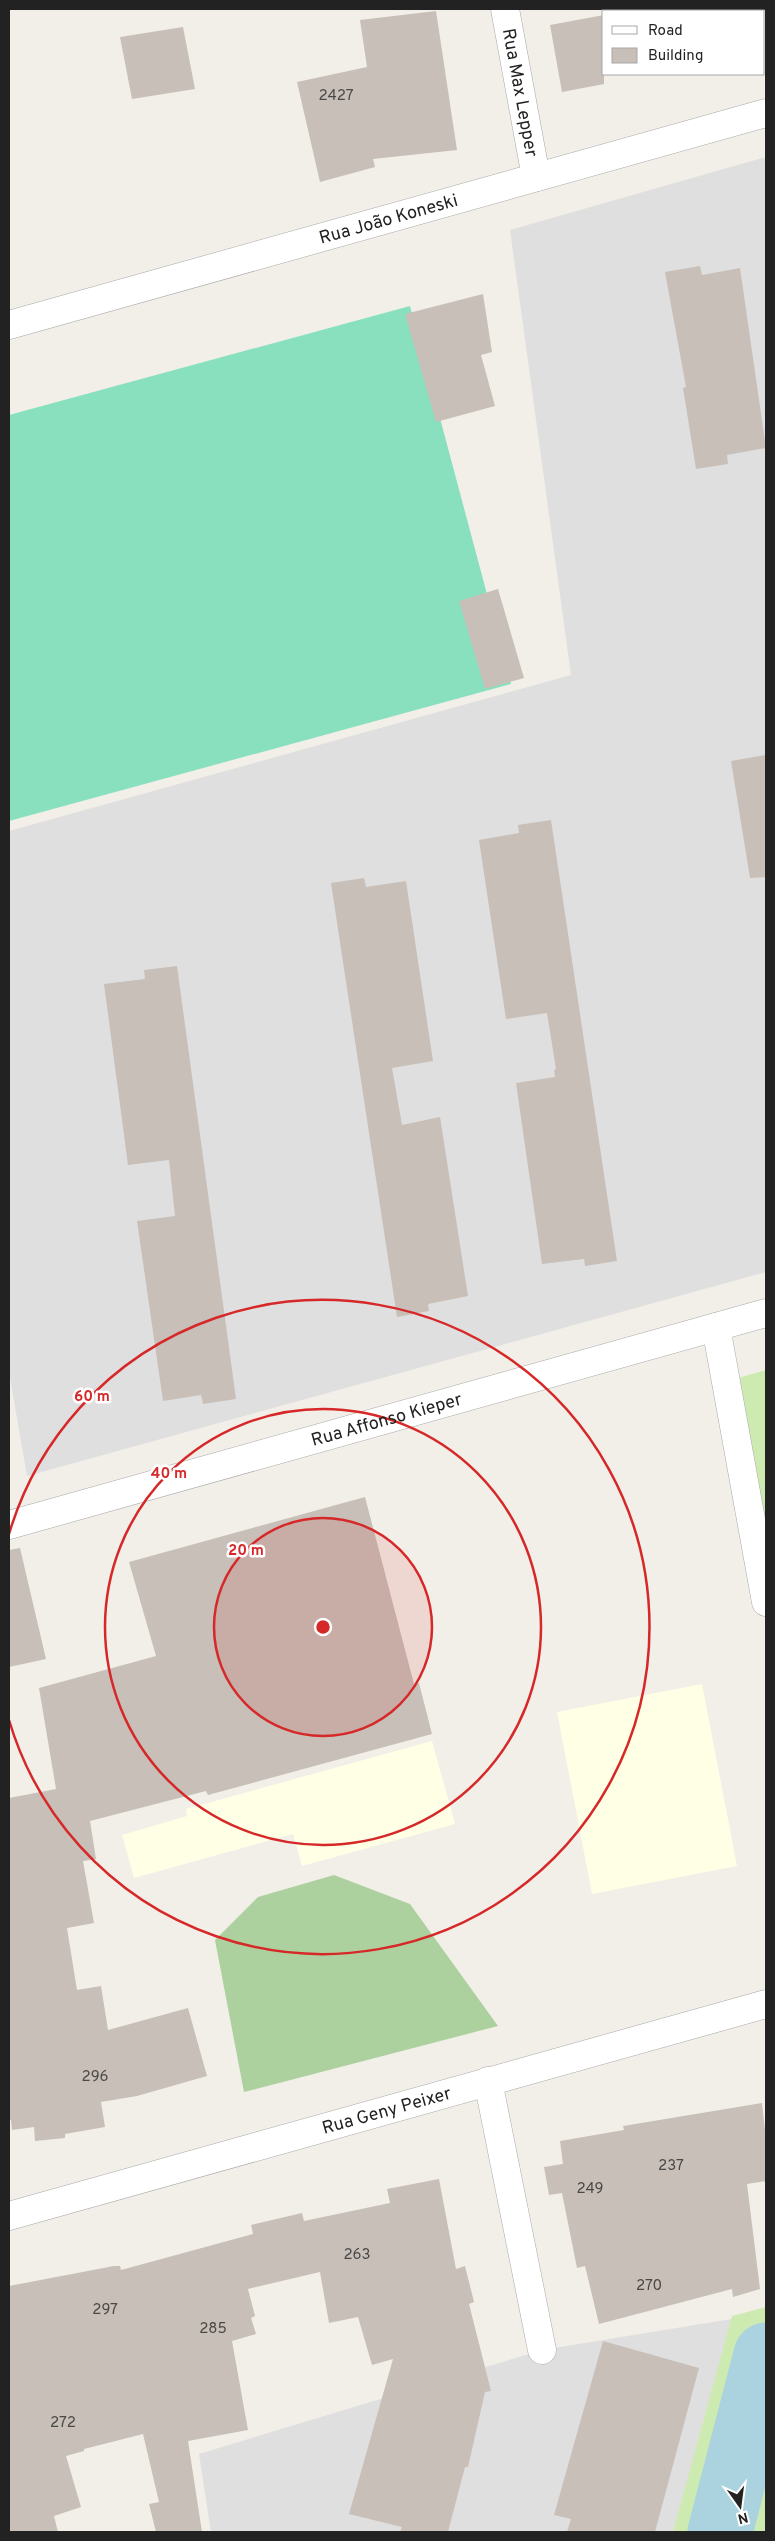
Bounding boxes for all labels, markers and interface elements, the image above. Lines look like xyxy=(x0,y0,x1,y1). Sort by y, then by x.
legend xyxy=(602,10,765,75)
text: Road xyxy=(648,22,683,41)
street label: Rua Max Lepper xyxy=(496,27,542,159)
text: Building xyxy=(648,47,703,66)
house number: 2427 xyxy=(318,87,354,106)
street label: Rua João Koneski xyxy=(317,190,461,251)
text: 60 m xyxy=(74,1388,110,1407)
street label: Rua Affonso Kieper xyxy=(309,1389,465,1453)
text: 40 m xyxy=(151,1465,187,1484)
text: 20 m xyxy=(228,1542,264,1561)
centre of rings xyxy=(314,1618,332,1636)
house number: 296 xyxy=(81,2068,109,2087)
street label: Rua Geny Peixer xyxy=(320,2083,454,2141)
house number: 237 xyxy=(658,2157,684,2176)
house number: 249 xyxy=(576,2180,604,2199)
house number: 263 xyxy=(343,2246,371,2265)
house number: 270 xyxy=(636,2277,662,2296)
house number: 297 xyxy=(92,2301,118,2320)
house number: 285 xyxy=(199,2320,227,2339)
house number: 272 xyxy=(50,2414,76,2433)
north arrow xyxy=(715,2481,765,2531)
text: N xyxy=(736,2508,750,2527)

